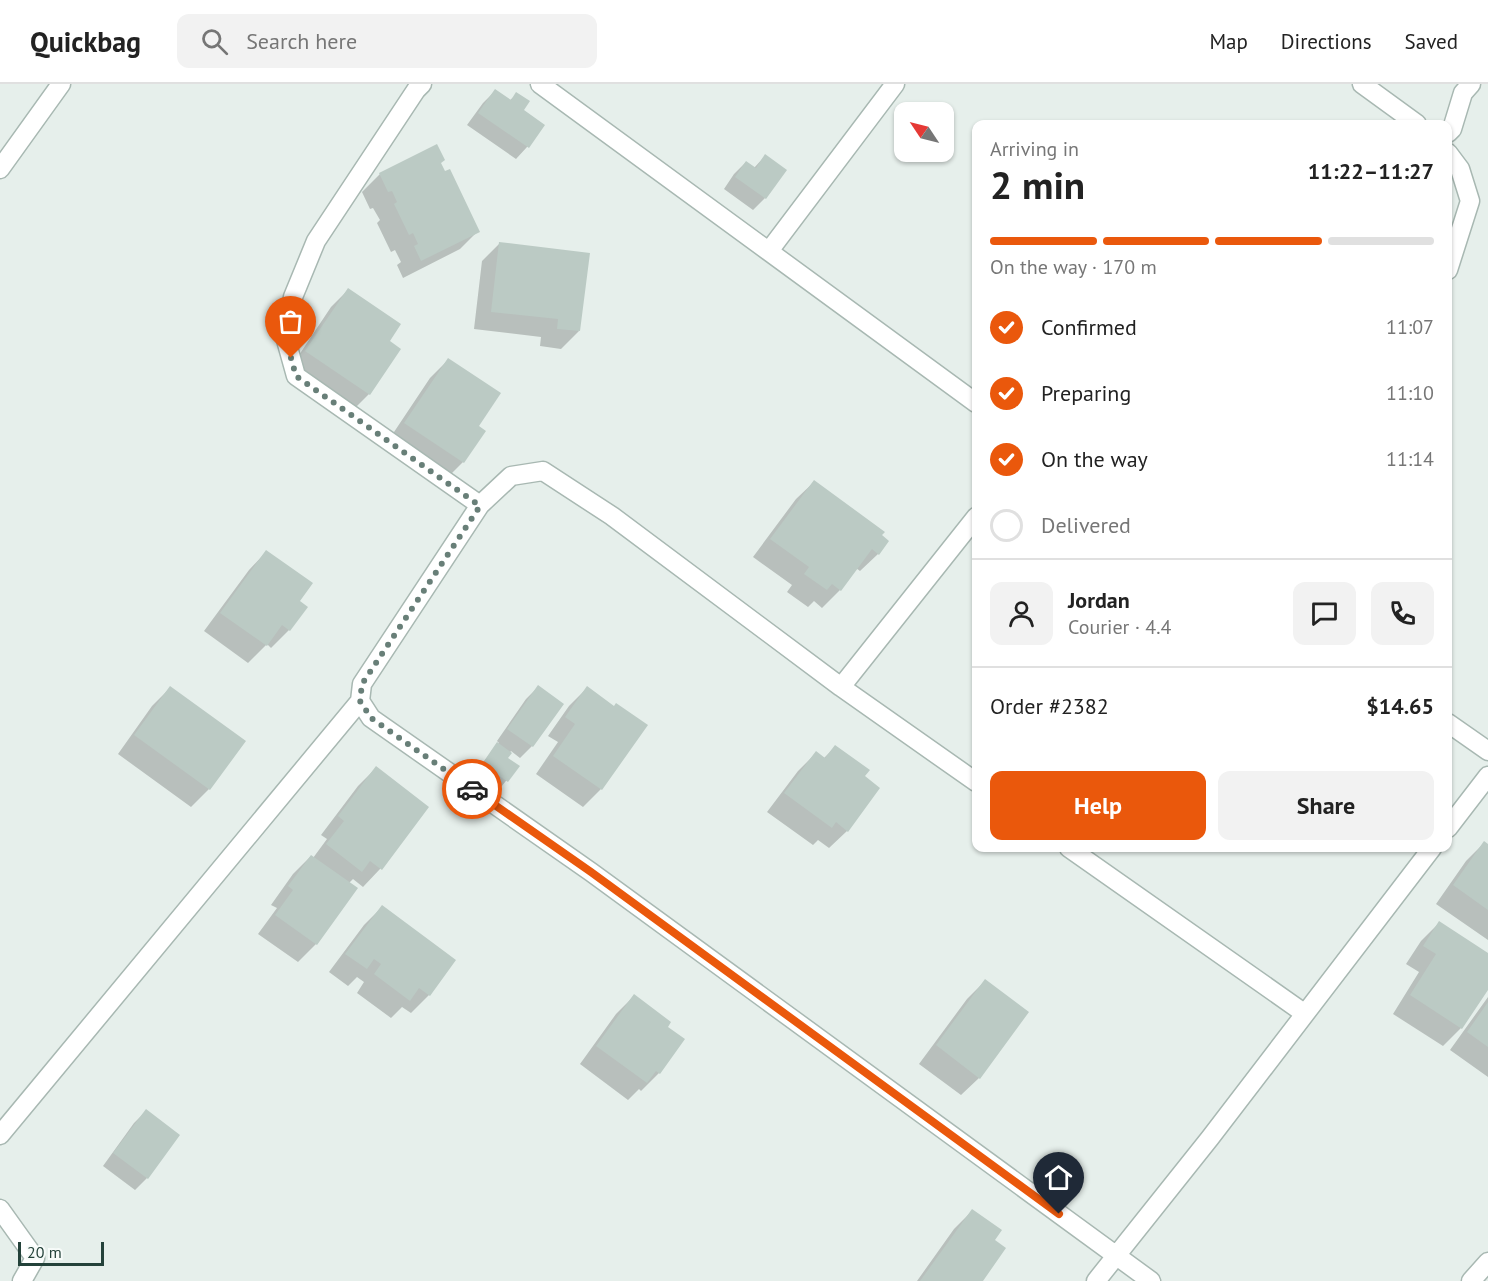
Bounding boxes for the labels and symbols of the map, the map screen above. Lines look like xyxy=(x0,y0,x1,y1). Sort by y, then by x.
north arrow xyxy=(894,102,954,162)
pin xyxy=(265,296,316,358)
courier xyxy=(442,759,502,819)
pin xyxy=(1033,1152,1084,1214)
scale bar xyxy=(18,1239,104,1266)

